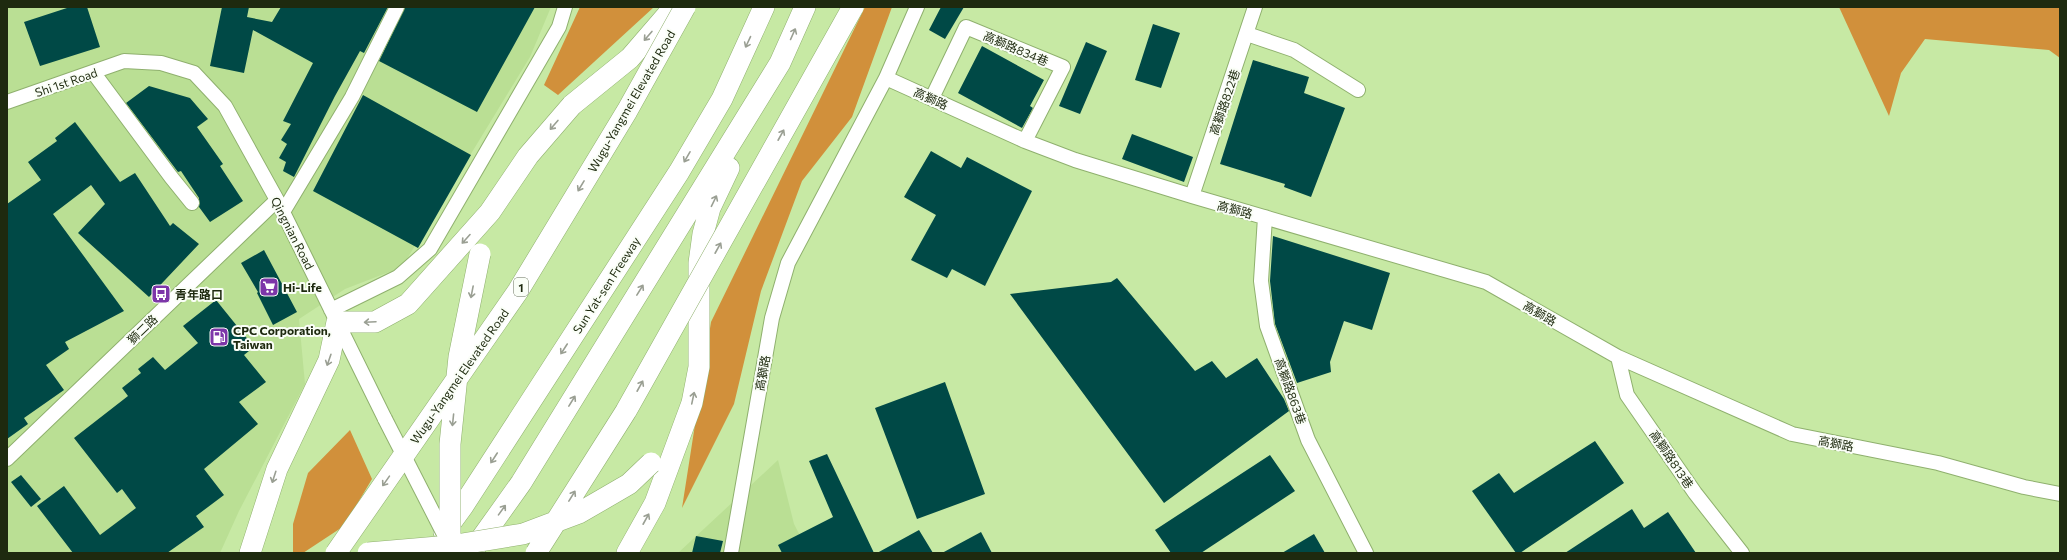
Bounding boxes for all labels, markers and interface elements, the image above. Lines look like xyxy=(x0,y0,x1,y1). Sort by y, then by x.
street label: Wugu-Yangmei Elevated Road xyxy=(585,28,677,174)
street label: 高獅路834巷 xyxy=(981,28,1051,68)
one-way arrow xyxy=(790,29,797,41)
one-way arrow xyxy=(644,31,653,42)
one-way arrow xyxy=(744,36,751,48)
street label: Shi 1st Road xyxy=(33,65,99,99)
street label: 高獅路822巷 xyxy=(1206,67,1242,137)
street label: 高獅路 xyxy=(912,84,950,112)
one-way arrow xyxy=(550,120,559,130)
one-way arrow xyxy=(778,129,786,141)
one-way arrow xyxy=(683,151,691,163)
one-way arrow xyxy=(577,180,585,192)
street label: Qingnian Road xyxy=(269,194,317,272)
one-way arrow xyxy=(711,195,718,207)
street label: 高獅路 xyxy=(1216,198,1254,220)
one-way arrow xyxy=(461,234,471,244)
street label: Sun Yat-sen Freeway xyxy=(570,234,642,336)
one-way arrow xyxy=(714,242,722,254)
supermarket icon: Hi-Life xyxy=(258,276,280,298)
road number: 1 xyxy=(514,278,528,296)
place label: Hi-Life xyxy=(283,280,322,294)
bus stop icon: 青年路口 xyxy=(150,283,172,305)
one-way arrow xyxy=(637,284,645,296)
one-way arrow xyxy=(468,285,476,298)
place label: 青年路口 xyxy=(175,287,223,301)
street label: 高獅路 xyxy=(1521,298,1559,328)
street label: Wugu-Yangmei Elevated Road xyxy=(407,306,511,446)
street label: 獅二路 xyxy=(124,311,160,347)
one-way arrow xyxy=(364,318,377,325)
place label: CPC Corporation, Taiwan xyxy=(233,323,331,351)
fuel station icon: CPC Corporation, Taiwan xyxy=(208,326,230,348)
one-way arrow xyxy=(560,343,568,354)
one-way arrow xyxy=(324,353,332,365)
street label: 高獅路 xyxy=(752,354,772,392)
street label: 高獅路863巷 xyxy=(1273,356,1309,426)
one-way arrow xyxy=(637,380,645,392)
one-way arrow xyxy=(689,392,697,405)
one-way arrow xyxy=(568,396,576,407)
one-way arrow xyxy=(449,413,456,426)
street label: 高獅路813巷 xyxy=(1647,427,1697,491)
street label: 高獅路 xyxy=(1817,433,1855,453)
one-way arrow xyxy=(489,452,497,464)
one-way arrow xyxy=(270,471,277,484)
one-way arrow xyxy=(382,475,390,486)
one-way arrow xyxy=(568,491,576,502)
one-way arrow xyxy=(498,505,506,516)
one-way arrow xyxy=(642,513,650,525)

